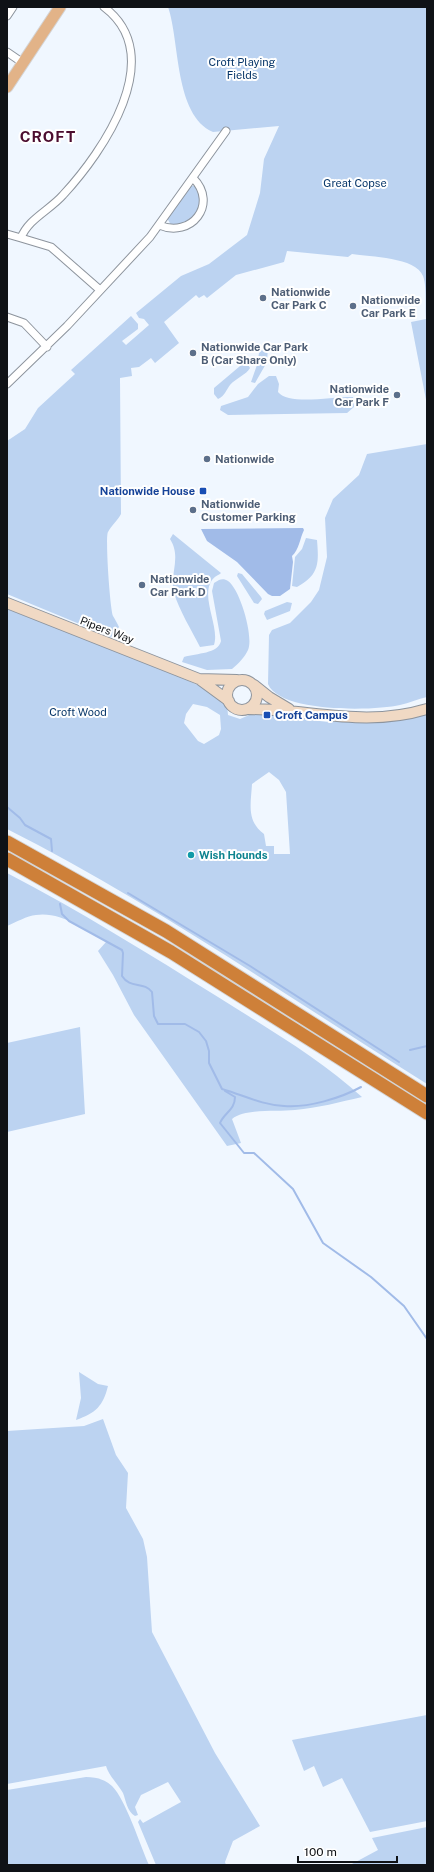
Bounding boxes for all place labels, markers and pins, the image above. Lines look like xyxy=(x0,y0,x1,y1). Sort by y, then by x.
place label: Nationwide Car Park C xyxy=(271,286,330,311)
marker: Nationwide Car Park C xyxy=(258,293,268,303)
place label: Nationwide Car Park E xyxy=(361,294,420,319)
marker: Nationwide Car Park E xyxy=(348,301,358,311)
place label: Nationwide Car Park B (Car Share Only) xyxy=(201,341,309,366)
marker: Nationwide Car Park B (Car Share Only) xyxy=(188,348,198,358)
place label: Nationwide Car Park F xyxy=(330,383,389,408)
marker: Nationwide Car Park F xyxy=(392,390,402,400)
place label: Nationwide xyxy=(215,453,274,465)
marker: Nationwide xyxy=(202,454,212,464)
place label: Nationwide House xyxy=(100,485,195,497)
marker: Nationwide House xyxy=(198,486,208,496)
place label: Nationwide Customer Parking xyxy=(201,498,296,523)
marker: Nationwide Customer Parking xyxy=(188,505,198,515)
place label: Nationwide Car Park D xyxy=(150,573,209,598)
marker: Nationwide Car Park D xyxy=(137,580,147,590)
place label: Croft Campus xyxy=(275,709,348,721)
marker: Croft Campus xyxy=(262,710,272,720)
place label: Wish Hounds xyxy=(199,849,268,861)
marker: Wish Hounds xyxy=(186,850,196,860)

